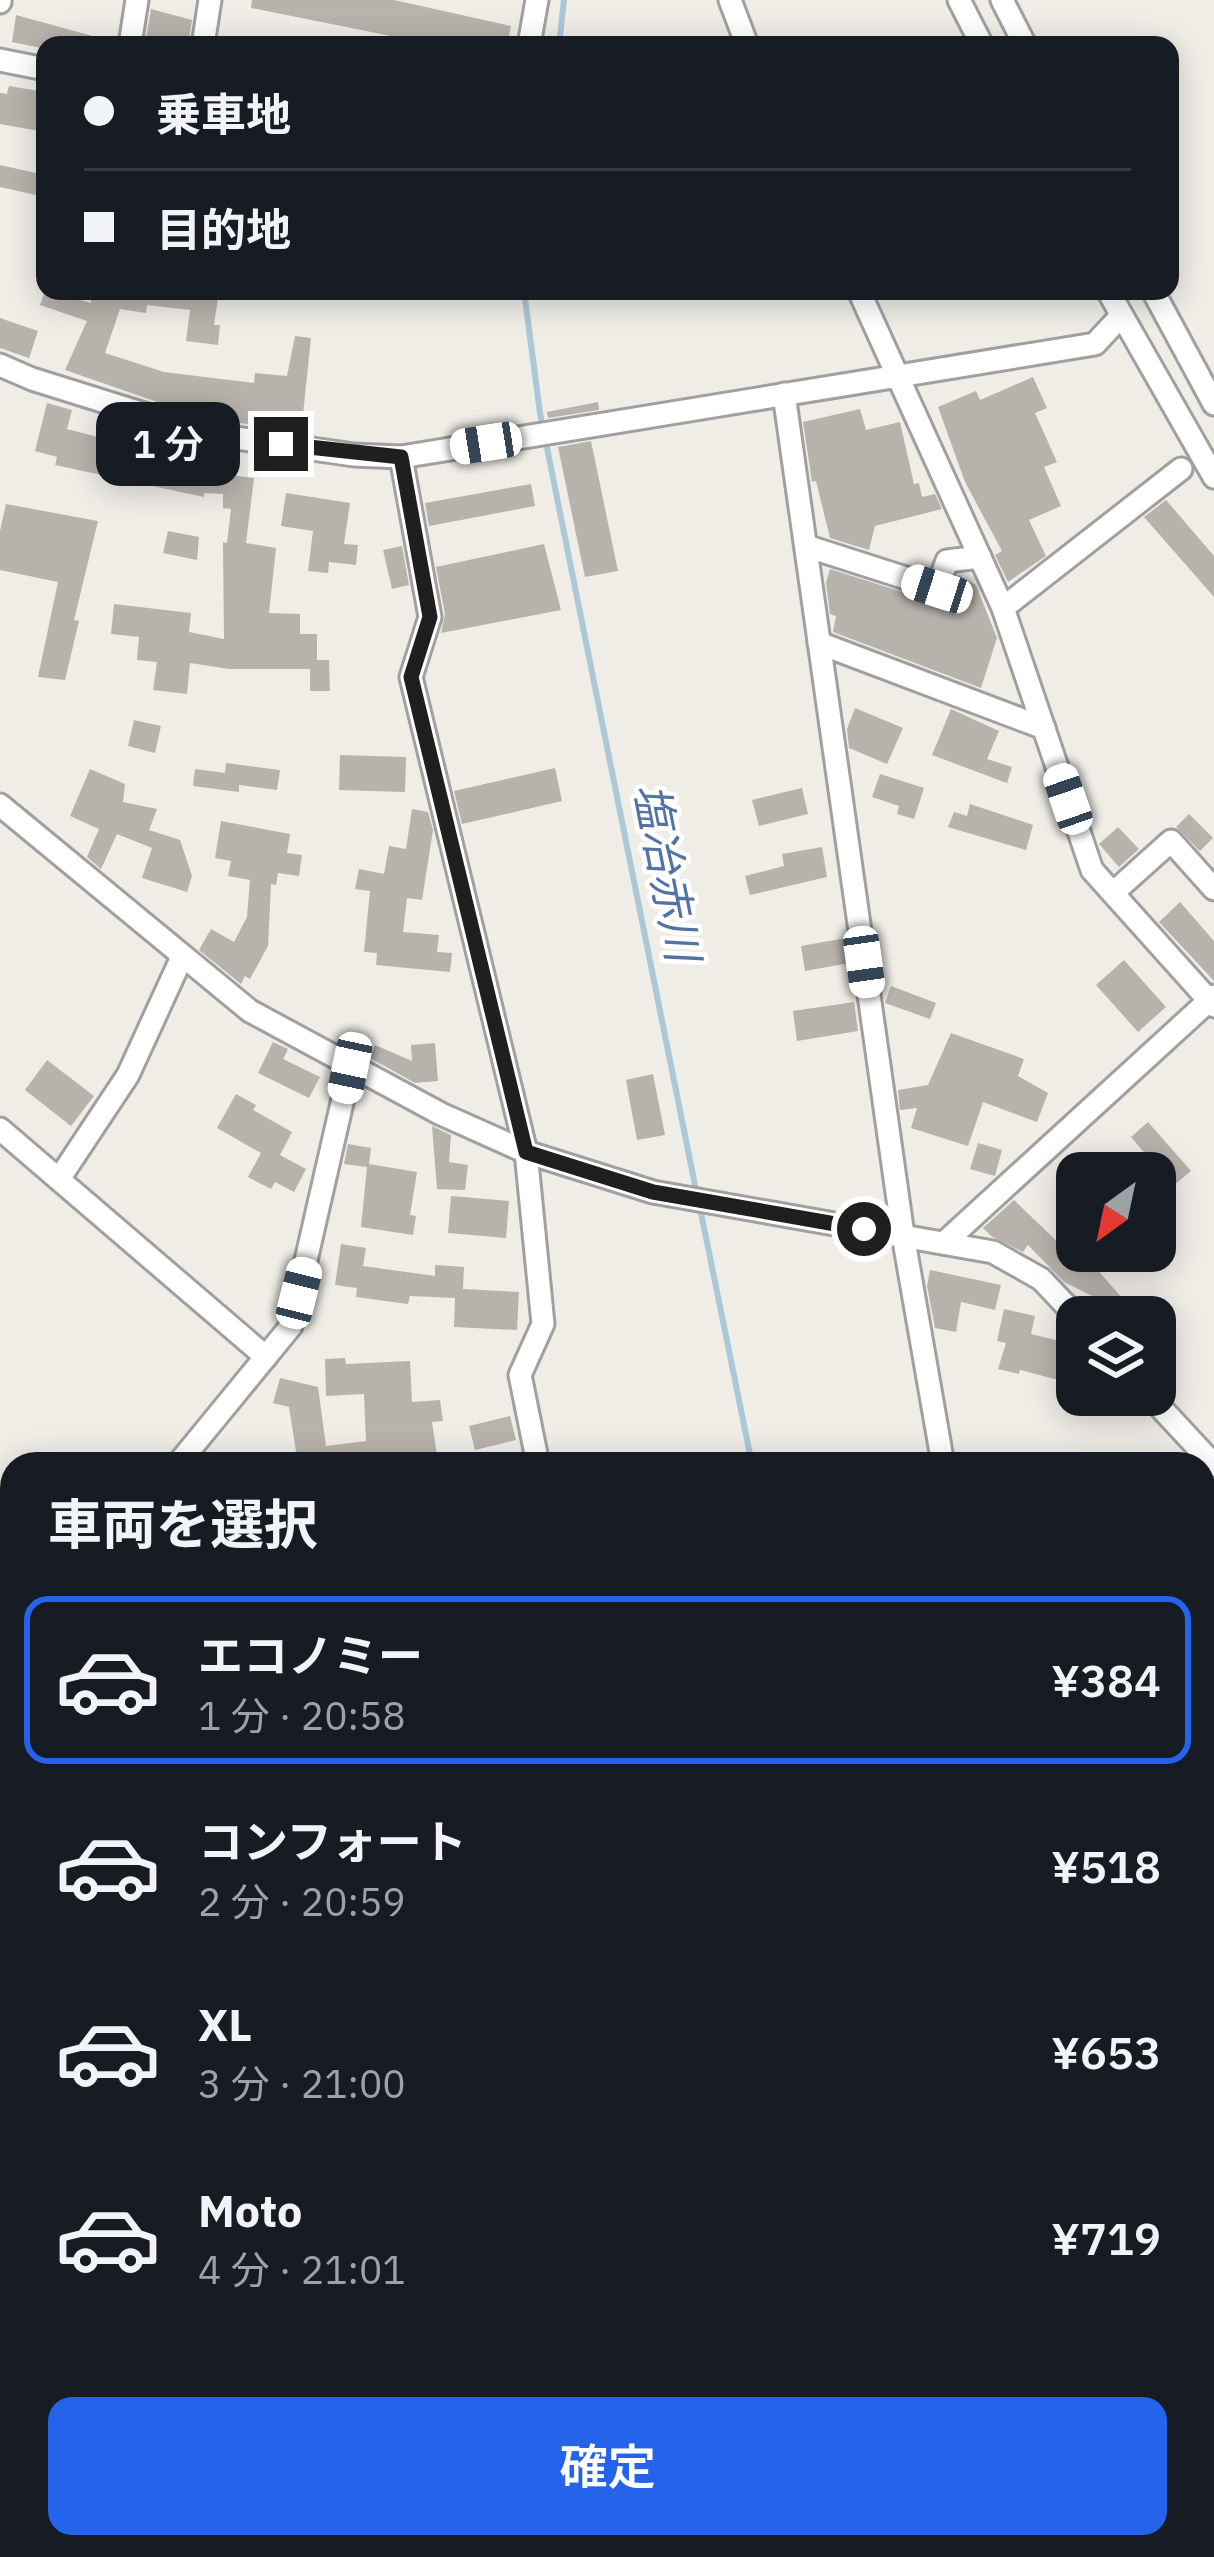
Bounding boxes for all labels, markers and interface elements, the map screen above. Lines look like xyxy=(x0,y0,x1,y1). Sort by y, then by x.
text: 乗車地 xyxy=(156,85,291,143)
text: 目的地 xyxy=(156,200,291,258)
callout: 1 分 xyxy=(95,402,239,486)
route end xyxy=(254,417,308,471)
text: 1 分 xyxy=(132,418,204,469)
car xyxy=(448,420,524,466)
car xyxy=(897,561,977,617)
car xyxy=(1039,759,1097,839)
water label: 塩冶赤川 xyxy=(622,778,714,970)
car xyxy=(841,924,887,1000)
car xyxy=(325,1029,375,1107)
north arrow xyxy=(1056,1152,1176,1272)
map controls xyxy=(1056,1152,1176,1416)
route start xyxy=(837,1202,891,1256)
car xyxy=(273,1254,325,1332)
button: layers xyxy=(1056,1296,1176,1416)
text: 車両を選択 xyxy=(48,1489,318,1559)
icon: car xyxy=(54,1626,162,1734)
text: エコノミー xyxy=(198,1626,423,1684)
text: ¥384 xyxy=(1051,1651,1161,1709)
text: 1 分 · 20:58 xyxy=(198,1690,406,1741)
icon: car xyxy=(54,1812,162,1920)
text: コンフォート xyxy=(198,1812,467,1870)
text: ¥518 xyxy=(1051,1837,1161,1895)
text: 2 分 · 20:59 xyxy=(198,1876,406,1927)
text: XL xyxy=(198,1995,252,2053)
icon: car xyxy=(54,1998,162,2106)
text: ¥653 xyxy=(1051,2023,1161,2081)
text: 3 分 · 21:00 xyxy=(198,2058,406,2109)
text: Moto xyxy=(198,2181,302,2239)
icon: car xyxy=(54,2184,162,2292)
text: ¥719 xyxy=(1051,2209,1161,2267)
text: 4 分 · 21:01 xyxy=(198,2244,406,2295)
button: 確定 xyxy=(48,2397,1167,2535)

